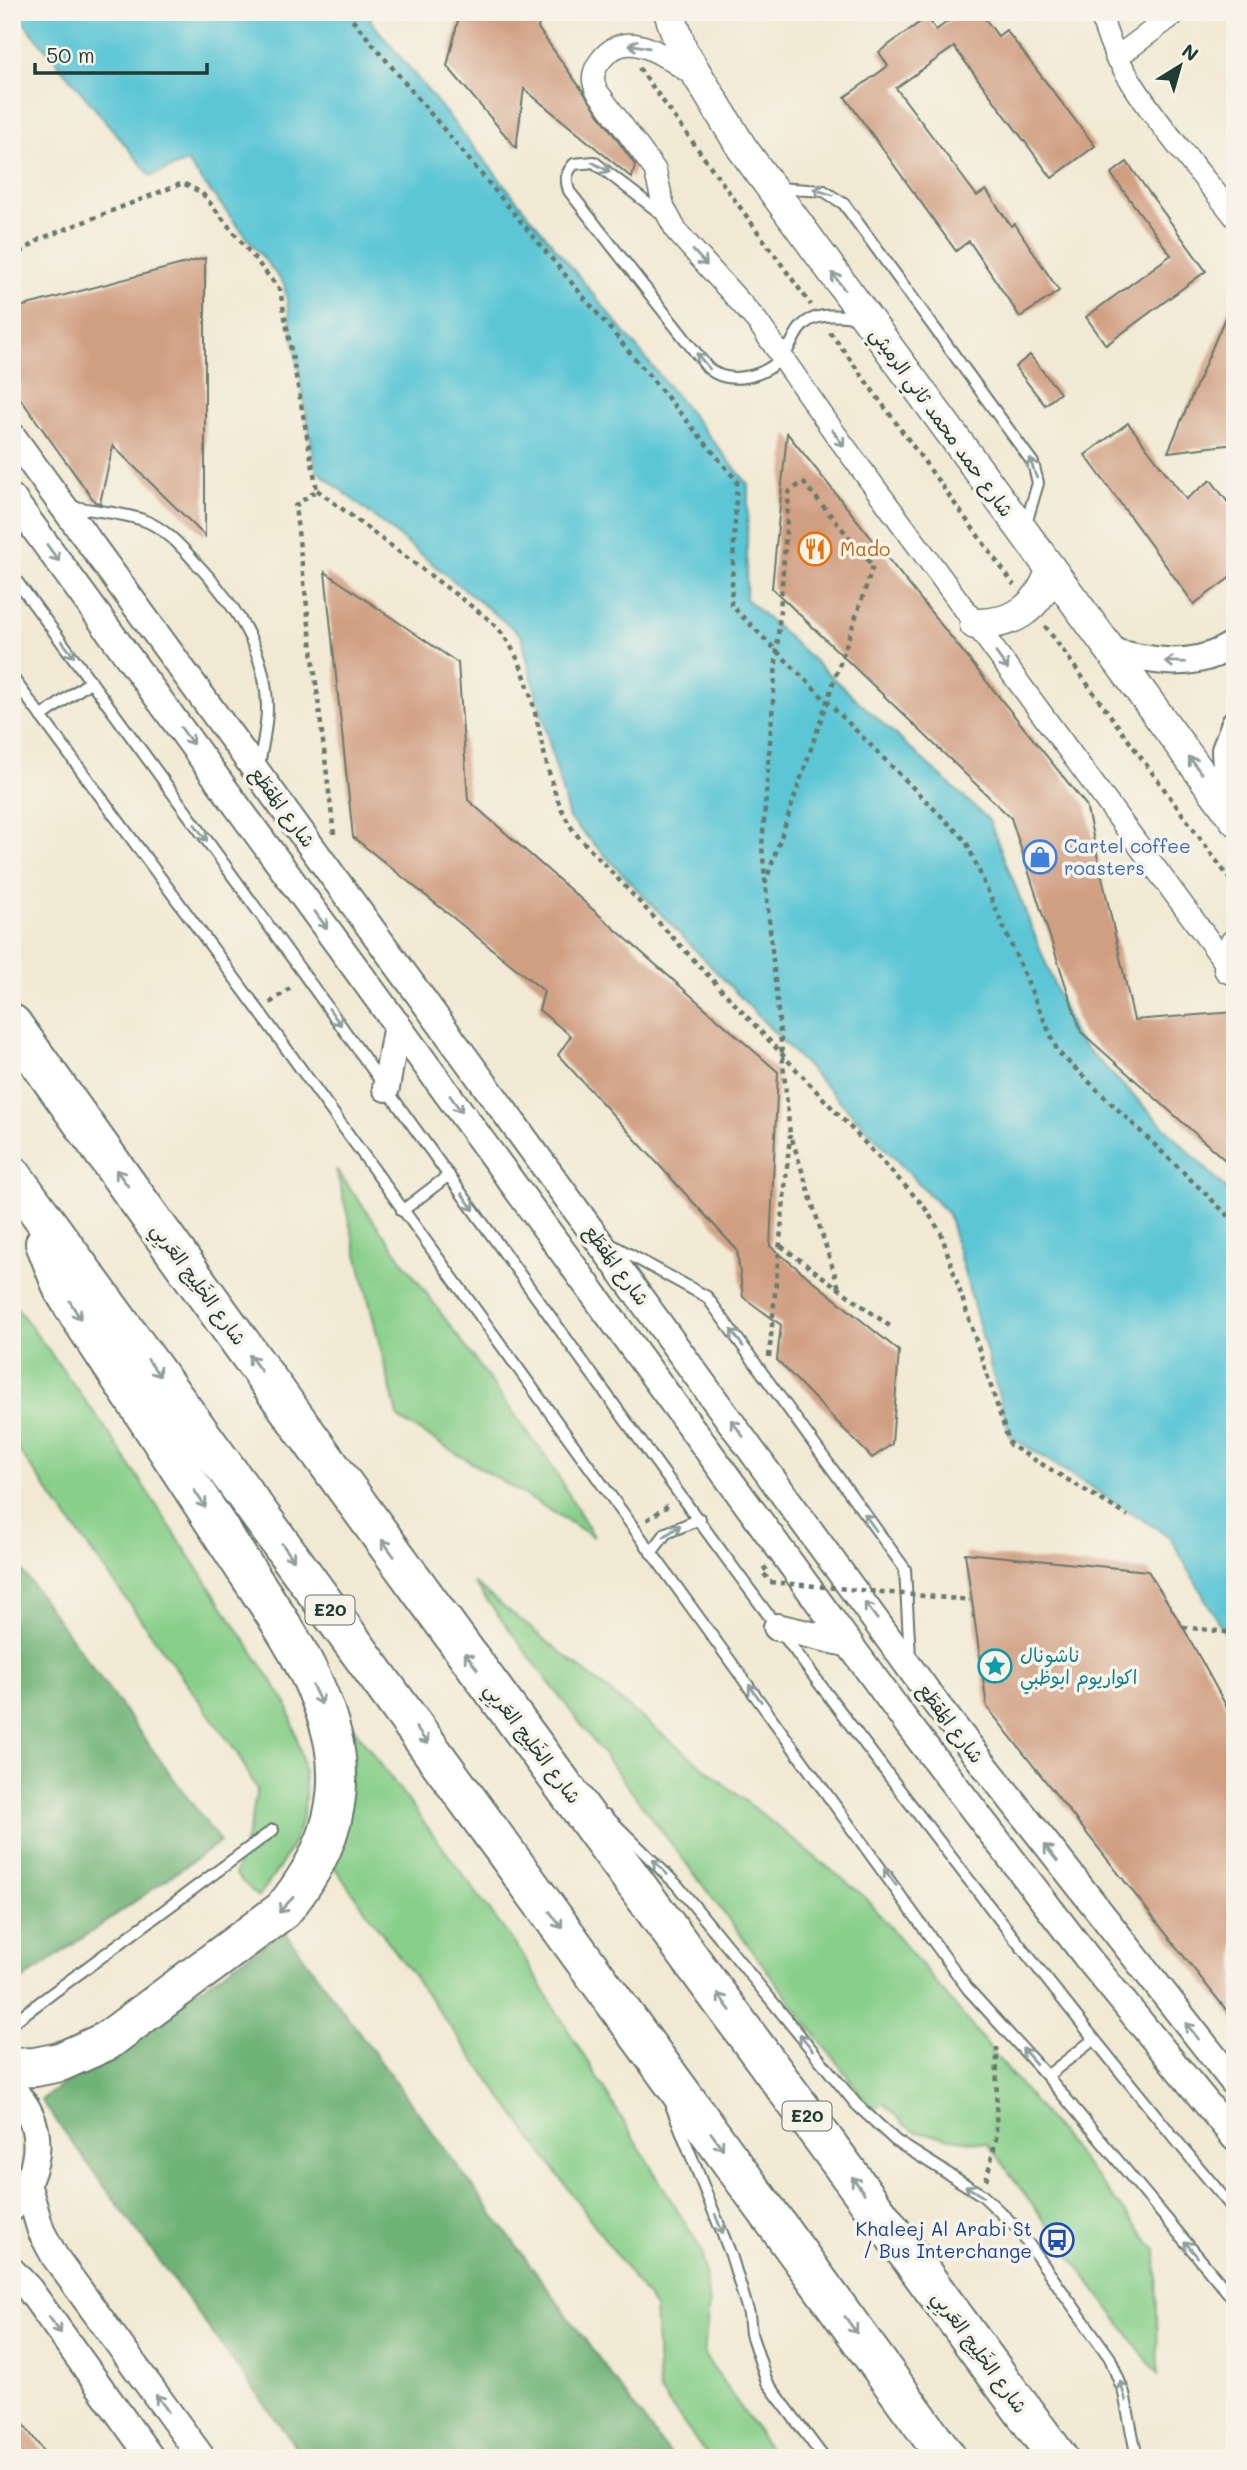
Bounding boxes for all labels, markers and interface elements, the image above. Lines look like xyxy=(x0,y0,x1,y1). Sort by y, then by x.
scale bar xyxy=(35,32,206,76)
north arrow xyxy=(1146,32,1216,102)
text: N xyxy=(1177,38,1204,66)
one-way arrow xyxy=(628,39,650,52)
text: 50 m xyxy=(46,41,95,68)
one-way arrow xyxy=(591,160,611,174)
one-way arrow xyxy=(813,185,835,198)
one-way arrow xyxy=(692,249,708,267)
one-way arrow xyxy=(831,272,846,291)
street label: شارع حمد محمد ثاني الرميثي xyxy=(861,322,1020,524)
one-way arrow xyxy=(695,353,711,371)
one-way arrow xyxy=(831,428,845,447)
one-way arrow xyxy=(1026,458,1038,480)
restaurant icon: Mado xyxy=(796,530,834,568)
place label: Mado xyxy=(840,536,890,561)
one-way arrow xyxy=(45,543,60,562)
one-way arrow xyxy=(60,639,75,658)
one-way arrow xyxy=(994,651,1009,670)
one-way arrow xyxy=(1164,655,1187,668)
one-way arrow xyxy=(179,727,194,746)
one-way arrow xyxy=(1187,756,1202,774)
street label: شارع المَقطَع xyxy=(244,761,321,853)
one-way arrow xyxy=(194,823,208,842)
place label: Cartel coffee roasters xyxy=(1064,833,1191,880)
shop icon: Cartel coffee roasters xyxy=(1021,838,1059,876)
one-way arrow xyxy=(314,910,329,929)
one-way arrow xyxy=(328,1007,342,1026)
one-way arrow xyxy=(448,1094,463,1113)
one-way arrow xyxy=(115,1169,129,1188)
one-way arrow xyxy=(460,1192,475,1211)
street label: شارع الخَلِيج العَربِي xyxy=(143,1218,252,1353)
street label: شارع المَقطَع xyxy=(578,1219,655,1311)
one-way arrow xyxy=(69,1299,83,1319)
one-way arrow xyxy=(730,1329,744,1348)
one-way arrow xyxy=(248,1354,262,1373)
one-way arrow xyxy=(147,1358,161,1377)
one-way arrow xyxy=(729,1419,744,1438)
one-way arrow xyxy=(194,1489,208,1509)
one-way arrow xyxy=(863,1513,878,1532)
one-way arrow xyxy=(662,1524,681,1538)
one-way arrow xyxy=(381,1539,395,1558)
one-way arrow xyxy=(281,1542,295,1561)
road number: E20 xyxy=(306,1596,354,1624)
one-way arrow xyxy=(864,1602,879,1621)
place label: ناشونال اكواريوم ابوظبي xyxy=(1020,1642,1137,1694)
place icon: ناشونال اكواريوم ابوظبي xyxy=(976,1647,1014,1685)
one-way arrow xyxy=(464,1652,479,1670)
street label: شارع الخَلِيج العَربِي xyxy=(476,1677,587,1811)
street label: شارع المَقطَع xyxy=(911,1678,990,1769)
one-way arrow xyxy=(311,1683,324,1705)
one-way arrow xyxy=(748,1684,763,1703)
one-way arrow xyxy=(415,1726,429,1745)
one-way arrow xyxy=(1043,1844,1058,1863)
one-way arrow xyxy=(652,1859,669,1876)
one-way arrow xyxy=(882,1868,897,1887)
one-way arrow xyxy=(278,1896,294,1914)
one-way arrow xyxy=(549,1910,563,1929)
one-way arrow xyxy=(716,1993,731,2012)
one-way arrow xyxy=(1184,2023,1200,2041)
one-way arrow xyxy=(798,2034,813,2052)
one-way arrow xyxy=(1021,2047,1037,2065)
road number: E20 xyxy=(782,2102,832,2130)
one-way arrow xyxy=(710,2131,724,2150)
one-way arrow xyxy=(851,2176,865,2195)
one-way arrow xyxy=(965,2184,985,2198)
one-way arrow xyxy=(713,2212,726,2234)
place label: Khaleej Al Arabi St / Bus Interchange xyxy=(856,2216,1032,2263)
bus stop icon: Khaleej Al Arabi St / Bus Interchange xyxy=(1038,2221,1076,2259)
one-way arrow xyxy=(1183,2240,1199,2258)
street label: شارع الخَلِيج العَربِي xyxy=(924,2286,1033,2421)
one-way arrow xyxy=(48,2315,62,2334)
one-way arrow xyxy=(843,2315,858,2334)
one-way arrow xyxy=(1115,2381,1128,2403)
one-way arrow xyxy=(155,2394,169,2413)

